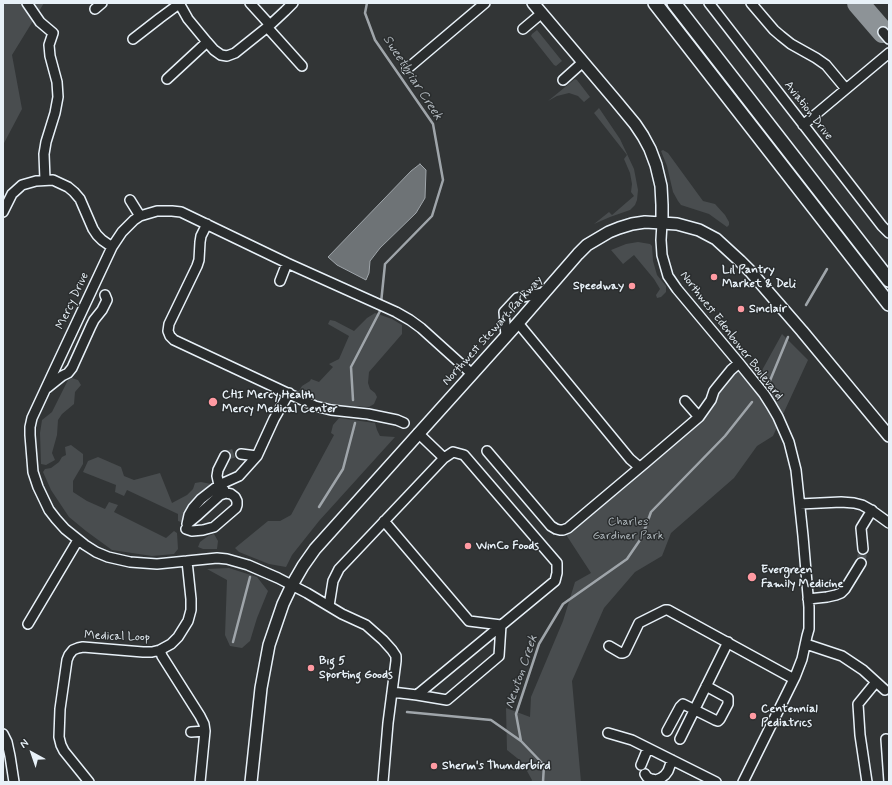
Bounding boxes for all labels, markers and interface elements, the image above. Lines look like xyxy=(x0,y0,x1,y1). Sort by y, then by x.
water label: Sweetbriar Creek xyxy=(379,33,445,123)
street label: Aviation Drive xyxy=(780,79,836,143)
place label: Lil Pantry Market & Deli xyxy=(722,263,796,291)
street label: Northwest Edenbower Boulevard xyxy=(676,269,786,403)
street label: Mercy Drive xyxy=(53,270,93,332)
marker: Lil Pantry Market & Deli xyxy=(709,272,719,282)
street label: Northwest Stewart Parkway xyxy=(440,273,546,389)
place label: Speedway xyxy=(573,279,624,293)
marker: Speedway xyxy=(627,281,637,291)
place label: Sinclair xyxy=(749,302,787,316)
marker: Sinclair xyxy=(736,304,746,314)
place label: CHI Mercy Health Mercy Medical Center xyxy=(222,388,338,416)
marker: CHI Mercy Health Mercy Medical Center xyxy=(207,396,219,408)
park label: Charles Gardiner Park xyxy=(592,515,664,543)
place label: WinCo Foods xyxy=(476,539,539,553)
marker: WinCo Foods xyxy=(463,541,473,551)
place label: Evergreen Family Medicine xyxy=(761,563,843,591)
marker: Evergreen Family Medicine xyxy=(746,571,758,583)
street label: Medical Loop xyxy=(84,629,150,645)
water label: Newton Creek xyxy=(502,633,542,711)
place label: Big 5 Sporting Goods xyxy=(319,654,393,682)
marker: Big 5 Sporting Goods xyxy=(306,663,316,673)
place label: Centennial Pediatrics xyxy=(761,702,818,730)
marker: Centennial Pediatrics xyxy=(748,711,758,721)
north arrow xyxy=(12,733,52,773)
text: N xyxy=(17,736,32,752)
place label: Sherm's Thunderbird xyxy=(442,759,551,773)
marker: Sherm's Thunderbird xyxy=(429,761,439,771)

